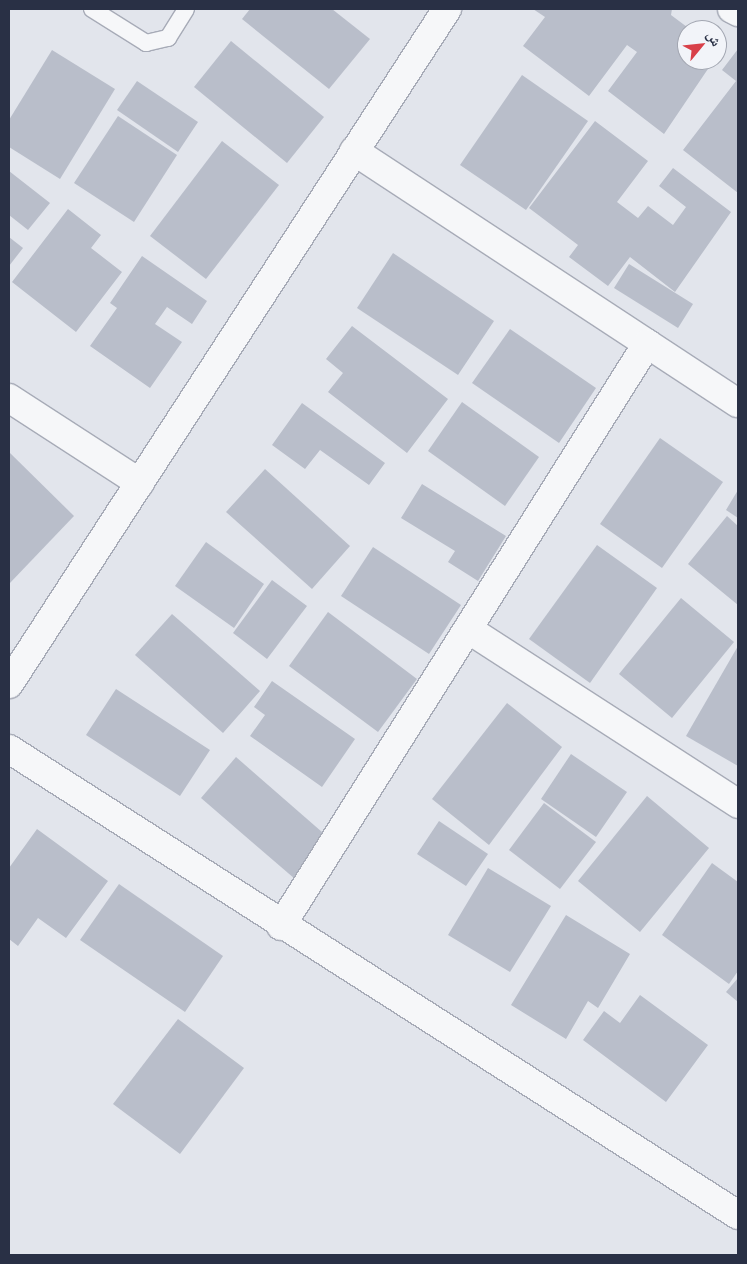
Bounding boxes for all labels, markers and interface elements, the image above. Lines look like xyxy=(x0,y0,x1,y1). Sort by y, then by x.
north arrow xyxy=(677,20,727,70)
text: ش xyxy=(704,28,726,49)

